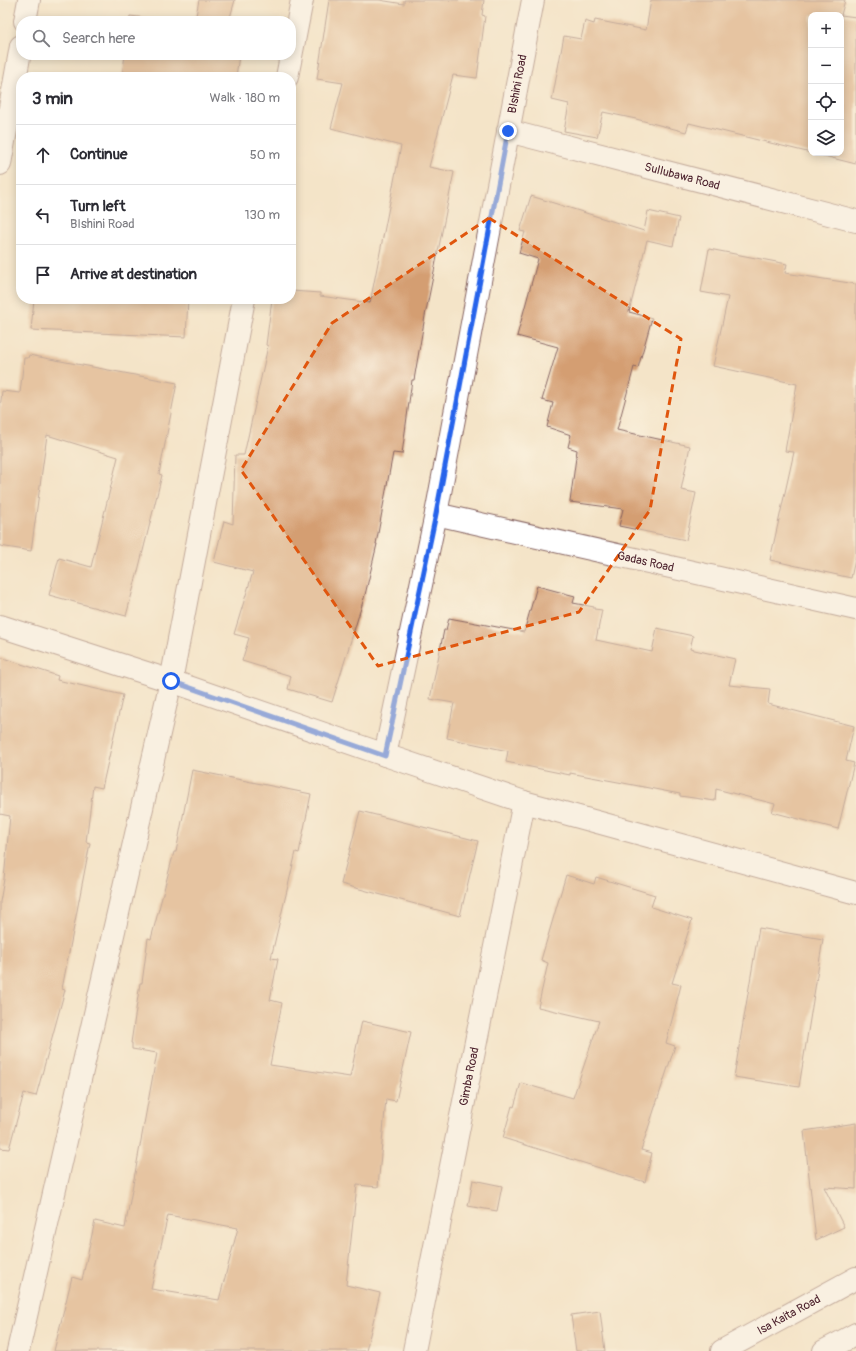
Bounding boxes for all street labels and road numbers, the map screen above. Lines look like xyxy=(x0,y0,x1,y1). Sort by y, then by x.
street label: BIshini Road xyxy=(504,53,530,115)
street label: Sullubawa Road xyxy=(643,159,722,193)
street label: Gadas Road xyxy=(616,548,676,575)
street label: Gimba Road xyxy=(456,1046,482,1107)
street label: Isa Kaita Road xyxy=(754,1291,823,1338)

